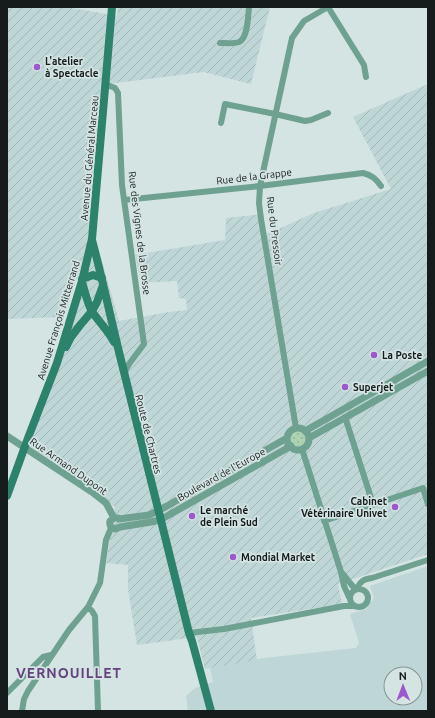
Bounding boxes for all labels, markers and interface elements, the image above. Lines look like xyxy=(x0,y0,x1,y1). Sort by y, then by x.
place label: L'atelier à Spectacle xyxy=(45,56,99,79)
marker: L'atelier à Spectacle xyxy=(32,62,42,72)
street label: Avenue du Général Marceau xyxy=(79,95,100,221)
street label: Rue de la Grappe xyxy=(216,166,293,187)
street label: Rue des Vignes de la Brosse xyxy=(126,171,153,295)
street label: Rue du Pressoir xyxy=(265,196,284,266)
street label: Avenue François Mitterrand xyxy=(35,259,82,381)
marker: La Poste xyxy=(369,350,379,360)
place label: La Poste xyxy=(382,350,422,361)
marker: Superjet xyxy=(340,382,350,392)
place label: Superjet xyxy=(353,382,394,393)
street label: Route de Chartres xyxy=(133,393,164,475)
street label: Rue Armand Dupont xyxy=(28,436,110,497)
street label: Boulevard de l'Europe xyxy=(175,446,267,503)
place label: Cabinet Vétérinaire Univet xyxy=(301,496,388,519)
marker: Cabinet Vétérinaire Univet xyxy=(390,502,400,512)
place label: Le marché de Plein Sud xyxy=(200,505,258,528)
marker: Le marché de Plein Sud xyxy=(187,511,197,521)
marker: Mondial Market xyxy=(228,552,238,562)
place label: Mondial Market xyxy=(241,552,316,563)
district label: VERNOUILLET xyxy=(16,665,122,681)
north arrow xyxy=(383,666,423,706)
text: N xyxy=(399,670,407,682)

